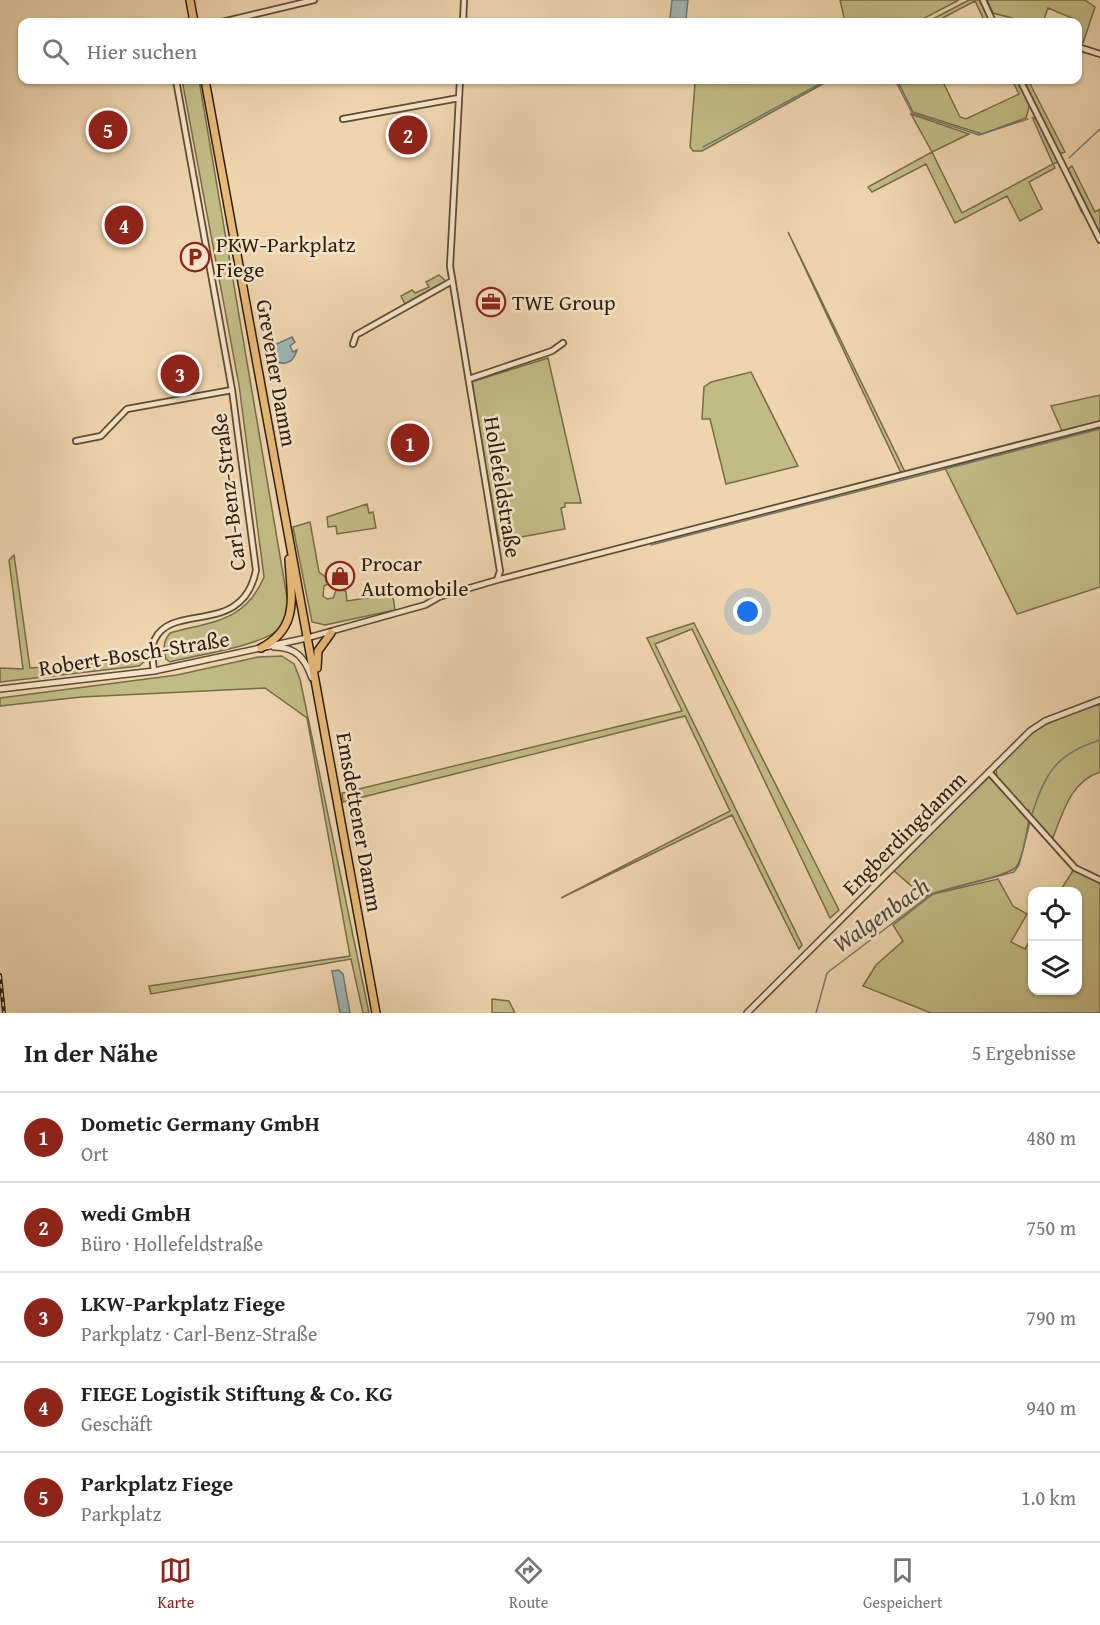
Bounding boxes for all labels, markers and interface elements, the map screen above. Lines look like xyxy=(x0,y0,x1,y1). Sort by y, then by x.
search box xyxy=(18,18,1082,84)
icon: search xyxy=(39,35,72,68)
text: Hier suchen xyxy=(87,35,197,67)
pin: 5 xyxy=(88,108,128,152)
pin: 2 xyxy=(388,112,428,158)
pin: 4 xyxy=(104,202,144,248)
place label: PKW-Parkplatz Fiege xyxy=(216,228,356,285)
parking icon: PKW-Parkplatz Fiege xyxy=(179,241,211,273)
office icon: TWE Group xyxy=(475,286,507,318)
place label: TWE Group xyxy=(512,286,616,318)
street label: Grevener Damm xyxy=(248,297,306,449)
pin: 3 xyxy=(160,352,200,397)
street label: Carl-Benz-Straße xyxy=(202,411,254,573)
street label: Hollefeldstraße xyxy=(476,414,530,560)
pin: 1 xyxy=(390,420,430,466)
place label: Procar Automobile xyxy=(361,547,469,604)
shop icon: Procar Automobile xyxy=(324,560,356,592)
your location xyxy=(733,597,762,626)
street label: Robert-Bosch-Straße xyxy=(36,622,232,684)
street label: Emsdettener Damm xyxy=(328,730,392,914)
street label: Engberdingdamm xyxy=(835,764,973,902)
water label: Walgenbach xyxy=(825,868,936,961)
map controls xyxy=(1028,887,1082,995)
button: locate xyxy=(1028,887,1082,941)
button: layers xyxy=(1028,941,1082,995)
text: In der Nähe xyxy=(24,1033,158,1072)
text: 5 Ergebnisse xyxy=(972,1038,1076,1067)
text: Dometic Germany GmbH xyxy=(81,1107,320,1139)
text: 1 xyxy=(38,1123,49,1152)
text: 480 m xyxy=(1026,1123,1076,1152)
text: Ort xyxy=(81,1139,108,1168)
text: wedi GmbH xyxy=(81,1197,191,1229)
text: 2 xyxy=(38,1213,49,1242)
text: 750 m xyxy=(1026,1213,1076,1242)
text: Büro · Hollefeldstraße xyxy=(81,1229,263,1258)
text: LKW-Parkplatz Fiege xyxy=(81,1287,285,1319)
text: 3 xyxy=(38,1303,49,1332)
text: 790 m xyxy=(1026,1303,1076,1332)
text: Parkplatz · Carl-Benz-Straße xyxy=(81,1319,317,1348)
text: FIEGE Logistik Stiftung & Co. KG xyxy=(81,1377,393,1409)
text: 4 xyxy=(38,1393,49,1422)
text: 940 m xyxy=(1026,1393,1076,1422)
text: Geschäft xyxy=(81,1409,153,1438)
text: Parkplatz Fiege xyxy=(81,1467,233,1499)
text: 5 xyxy=(38,1483,49,1512)
text: 1.0 km xyxy=(1021,1483,1076,1512)
text: Parkplatz xyxy=(81,1499,161,1528)
tab: Karte xyxy=(157,1554,194,1614)
tab: Route xyxy=(509,1554,548,1614)
tab: Gespeichert xyxy=(863,1554,943,1614)

